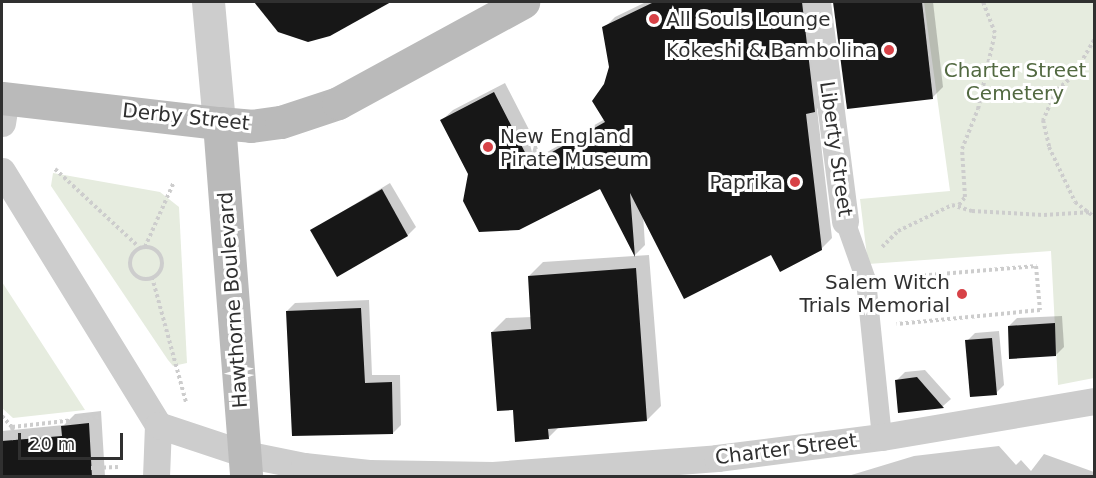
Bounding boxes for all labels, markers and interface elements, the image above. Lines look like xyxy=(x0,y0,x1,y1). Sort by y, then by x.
place label: All Souls Lounge xyxy=(666,7,830,31)
marker: All Souls Lounge xyxy=(647,12,661,26)
place label: Kokeshi & Bambolina xyxy=(666,38,877,62)
marker: Kokeshi & Bambolina xyxy=(882,43,896,57)
park label: Charter Street Cemetery xyxy=(944,58,1086,105)
street label: Liberty Street xyxy=(815,80,857,218)
street label: Derby Street xyxy=(121,98,251,136)
place label: New England Pirate Museum xyxy=(500,124,649,171)
marker: New England Pirate Museum xyxy=(481,140,495,154)
place label: Paprika xyxy=(710,170,783,194)
marker: Paprika xyxy=(788,175,802,189)
street label: Hawthorne Boulevard xyxy=(213,191,253,409)
place label: Salem Witch Trials Memorial xyxy=(799,270,950,317)
marker: Salem Witch Trials Memorial xyxy=(955,287,969,301)
scale bar xyxy=(21,421,126,459)
street label: Charter Street xyxy=(714,428,858,470)
text: 20 m xyxy=(29,433,75,454)

